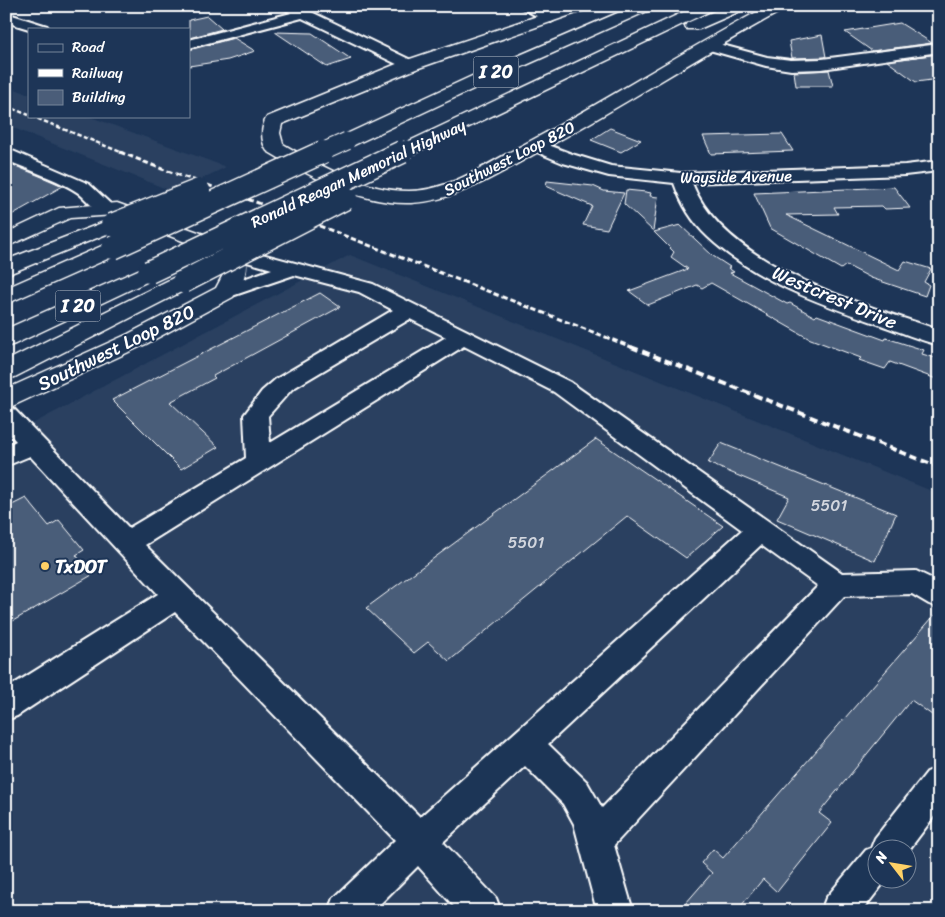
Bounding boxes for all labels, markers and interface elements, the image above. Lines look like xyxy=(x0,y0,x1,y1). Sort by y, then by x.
legend xyxy=(28,28,190,118)
text: Road xyxy=(72,34,105,60)
road number: I 20 xyxy=(474,56,518,88)
text: Railway xyxy=(72,60,123,86)
text: Building xyxy=(72,84,126,110)
street label: Ronald Reagan Memorial Highway xyxy=(246,110,471,236)
street label: Southwest Loop 820 xyxy=(438,113,580,204)
street label: Wayside Avenue xyxy=(680,161,792,192)
street label: Westcrest Drive xyxy=(767,256,903,339)
road number: I 20 xyxy=(56,290,100,322)
street label: Southwest Loop 820 xyxy=(32,295,201,400)
house number: 5501 xyxy=(811,491,847,520)
house number: 5501 xyxy=(508,528,544,557)
place label: TxDOT xyxy=(55,550,108,583)
marker: TxDOT xyxy=(39,560,51,572)
north arrow xyxy=(868,840,918,890)
text: N xyxy=(868,847,895,869)

